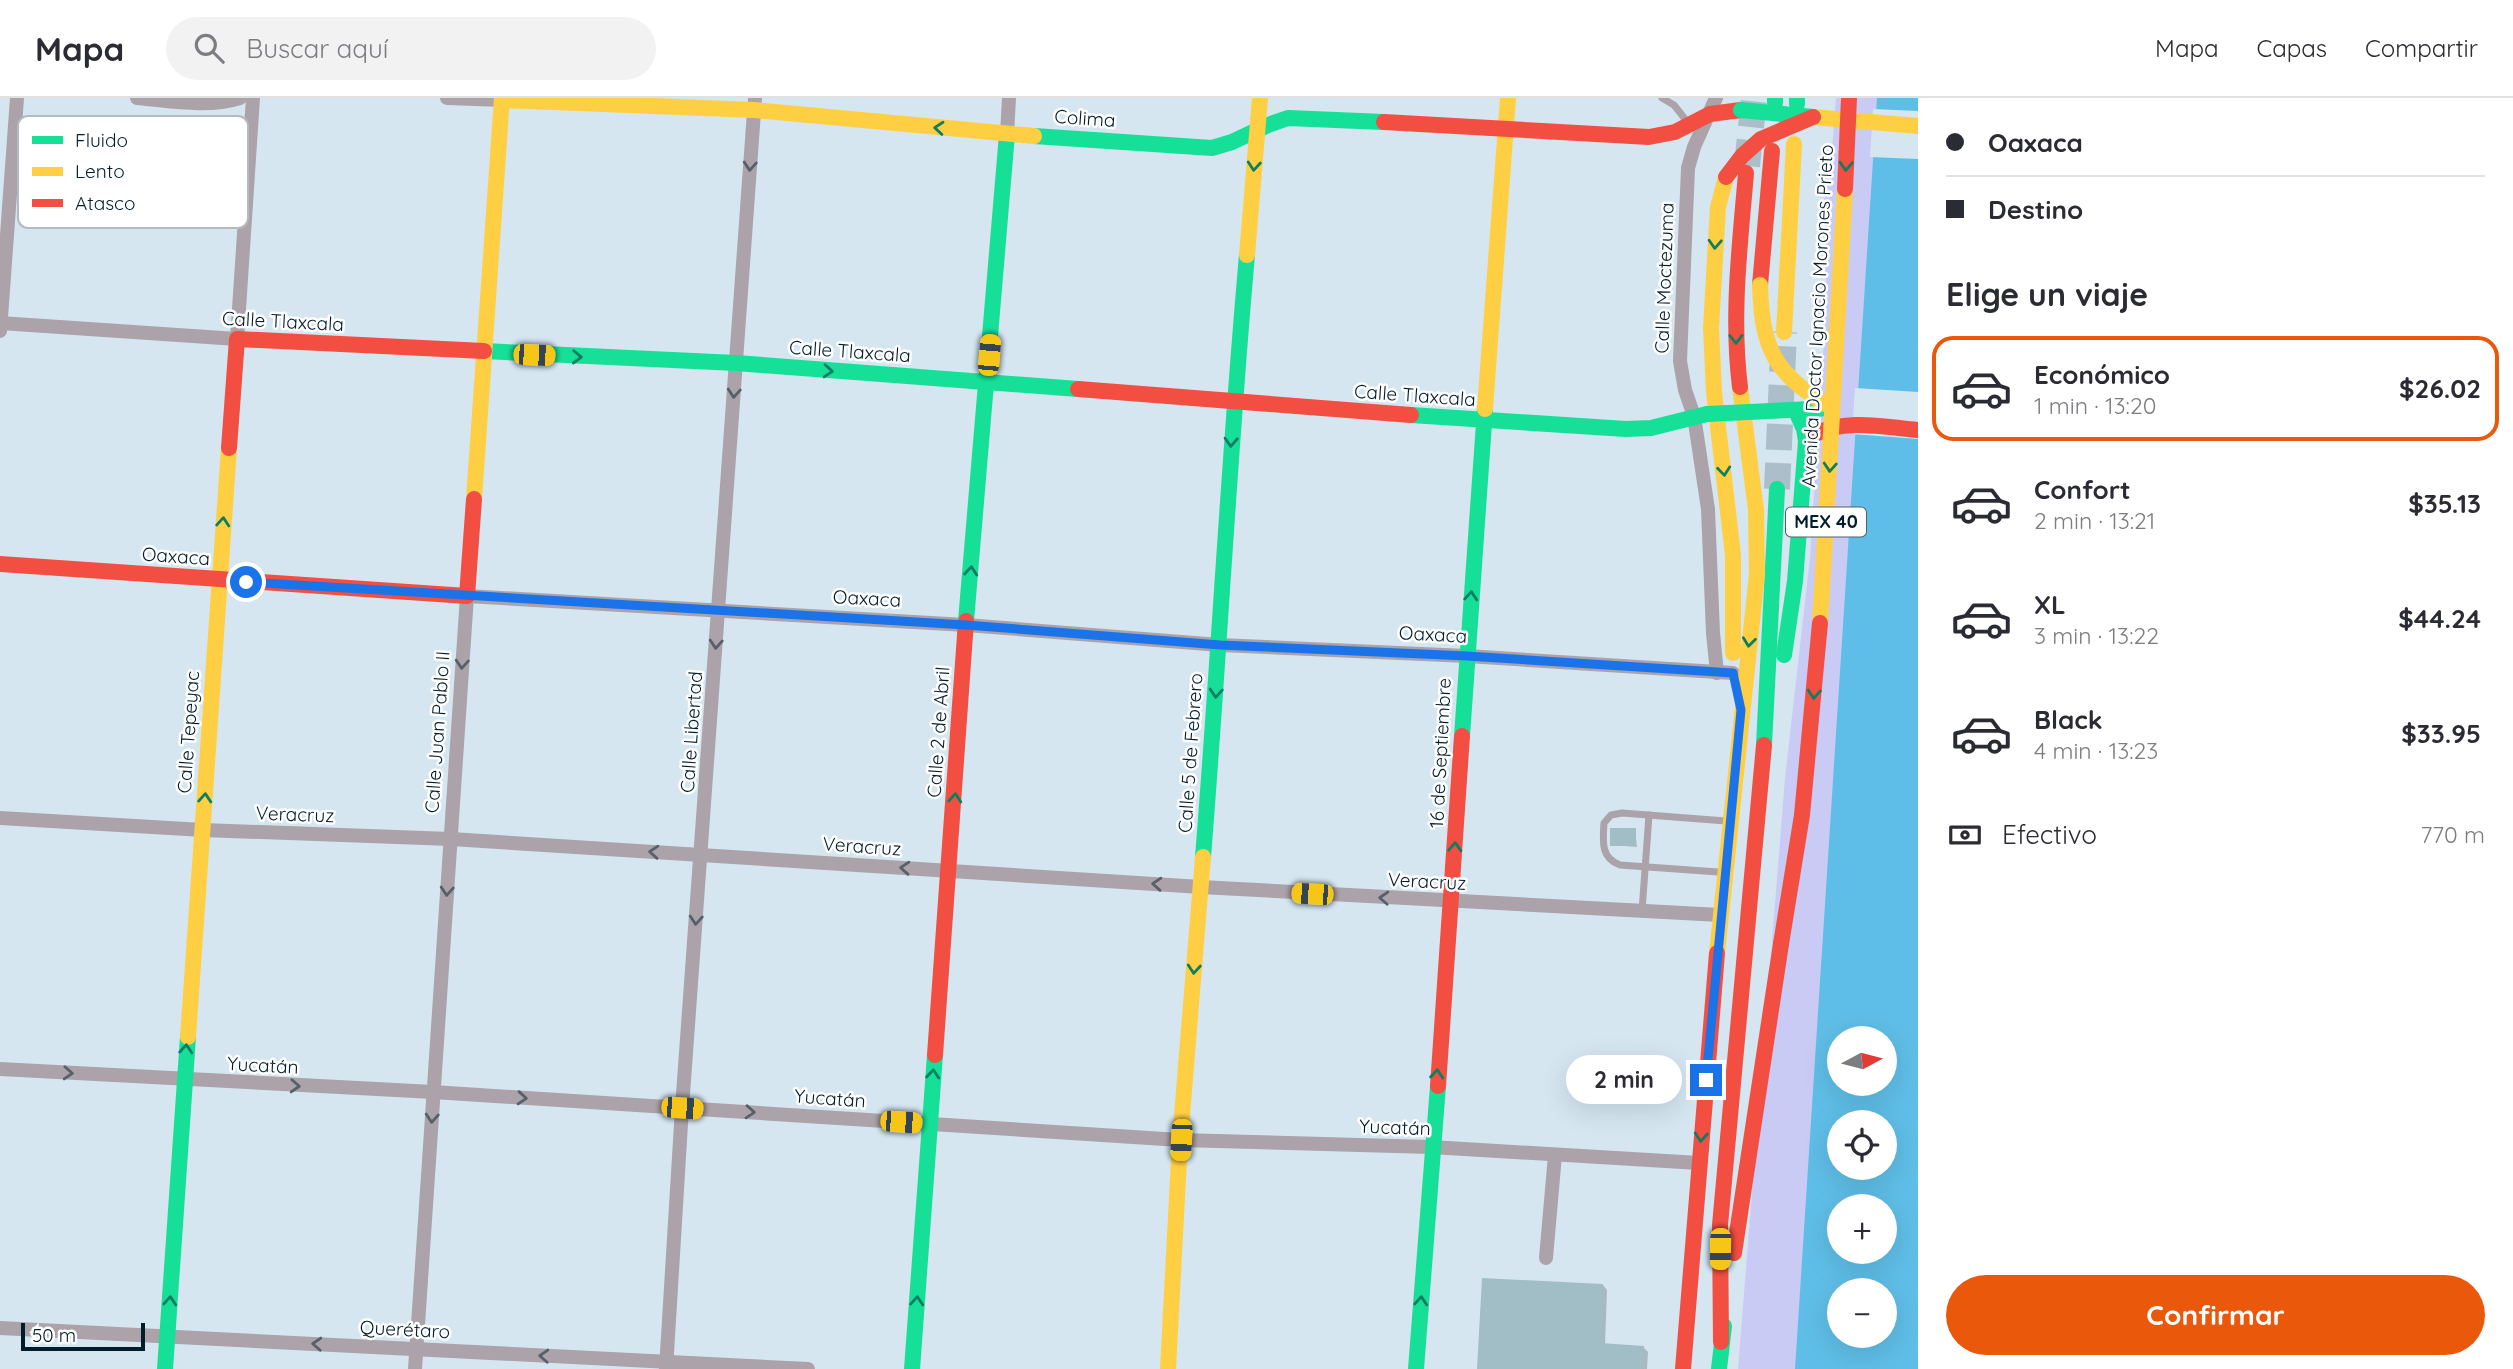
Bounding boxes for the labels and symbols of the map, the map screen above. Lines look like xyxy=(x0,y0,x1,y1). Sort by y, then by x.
street label: Colima xyxy=(1054,104,1116,132)
legend xyxy=(18,116,248,228)
one-way arrow xyxy=(933,120,945,135)
text: Fluido xyxy=(75,128,128,152)
street label: Avenida Doctor Ignacio Morones Prieto xyxy=(1796,144,1838,488)
text: Lento xyxy=(75,159,125,183)
one-way arrow xyxy=(743,161,758,172)
one-way arrow xyxy=(1247,161,1262,172)
one-way arrow xyxy=(1839,161,1854,172)
text: Atasco xyxy=(75,191,135,215)
street label: Calle Moctezuma xyxy=(1649,202,1679,354)
one-way arrow xyxy=(1708,239,1723,250)
street label: Calle Tlaxcala xyxy=(221,306,345,336)
car xyxy=(977,333,1002,377)
one-way arrow xyxy=(1728,334,1743,345)
street label: Calle Tlaxcala xyxy=(788,335,912,367)
car xyxy=(513,344,556,366)
one-way arrow xyxy=(571,349,582,364)
one-way arrow xyxy=(823,363,834,378)
street label: Calle Tlaxcala xyxy=(1353,379,1477,411)
one-way arrow xyxy=(727,388,742,399)
one-way arrow xyxy=(1224,436,1239,447)
one-way arrow xyxy=(1823,462,1838,473)
one-way arrow xyxy=(1716,466,1731,477)
road number: MEX 40 xyxy=(1786,508,1866,536)
one-way arrow xyxy=(215,516,230,527)
street label: Oaxaca xyxy=(141,542,211,570)
route start xyxy=(230,566,262,598)
one-way arrow xyxy=(963,566,978,577)
street label: Oaxaca xyxy=(832,584,902,612)
one-way arrow xyxy=(1464,590,1479,601)
street label: Oaxaca xyxy=(1398,620,1468,648)
one-way arrow xyxy=(1742,637,1757,648)
one-way arrow xyxy=(709,639,724,650)
street label: Calle Juan Pablo II xyxy=(419,650,455,814)
one-way arrow xyxy=(455,659,470,670)
street label: Calle 2 de Abril xyxy=(921,666,955,798)
street label: Calle Tepeyac xyxy=(172,670,204,794)
street label: Calle Libertad xyxy=(675,671,707,793)
street label: Calle 5 de Febrero xyxy=(1172,672,1208,834)
street label: 16 de Septiembre xyxy=(1424,677,1456,829)
one-way arrow xyxy=(1209,688,1224,699)
one-way arrow xyxy=(1807,688,1822,699)
one-way arrow xyxy=(197,792,212,803)
one-way arrow xyxy=(947,793,962,804)
street label: Veracruz xyxy=(255,801,335,827)
street label: Veracruz xyxy=(822,831,902,861)
one-way arrow xyxy=(1448,841,1463,852)
one-way arrow xyxy=(648,845,659,860)
one-way arrow xyxy=(900,861,911,876)
street label: Veracruz xyxy=(1387,867,1467,895)
one-way arrow xyxy=(1151,877,1162,892)
car xyxy=(1291,882,1334,906)
one-way arrow xyxy=(440,886,455,897)
one-way arrow xyxy=(1378,891,1389,906)
one-way arrow xyxy=(689,915,704,926)
one-way arrow xyxy=(1187,964,1202,975)
north arrow xyxy=(1827,1026,1897,1096)
one-way arrow xyxy=(178,1044,193,1055)
street label: Yucatán xyxy=(227,1051,299,1079)
callout: 2 min xyxy=(1566,1056,1682,1104)
route end xyxy=(1690,1064,1722,1096)
one-way arrow xyxy=(63,1066,74,1081)
one-way arrow xyxy=(925,1068,940,1079)
one-way arrow xyxy=(1430,1068,1445,1080)
one-way arrow xyxy=(290,1078,301,1093)
street label: Yucatán xyxy=(794,1084,866,1112)
one-way arrow xyxy=(517,1090,528,1105)
car xyxy=(661,1096,704,1120)
one-way arrow xyxy=(744,1104,755,1119)
car xyxy=(880,1110,923,1134)
one-way arrow xyxy=(425,1113,440,1124)
street label: Yucatán xyxy=(1359,1114,1431,1140)
car xyxy=(1170,1118,1193,1162)
one-way arrow xyxy=(1694,1131,1709,1142)
car xyxy=(1710,1228,1731,1270)
one-way arrow xyxy=(162,1295,177,1306)
one-way arrow xyxy=(909,1295,924,1306)
one-way arrow xyxy=(1413,1295,1428,1306)
street label: Querétaro xyxy=(359,1315,451,1343)
scale bar xyxy=(21,1320,145,1352)
one-way arrow xyxy=(311,1337,322,1352)
one-way arrow xyxy=(539,1348,550,1363)

